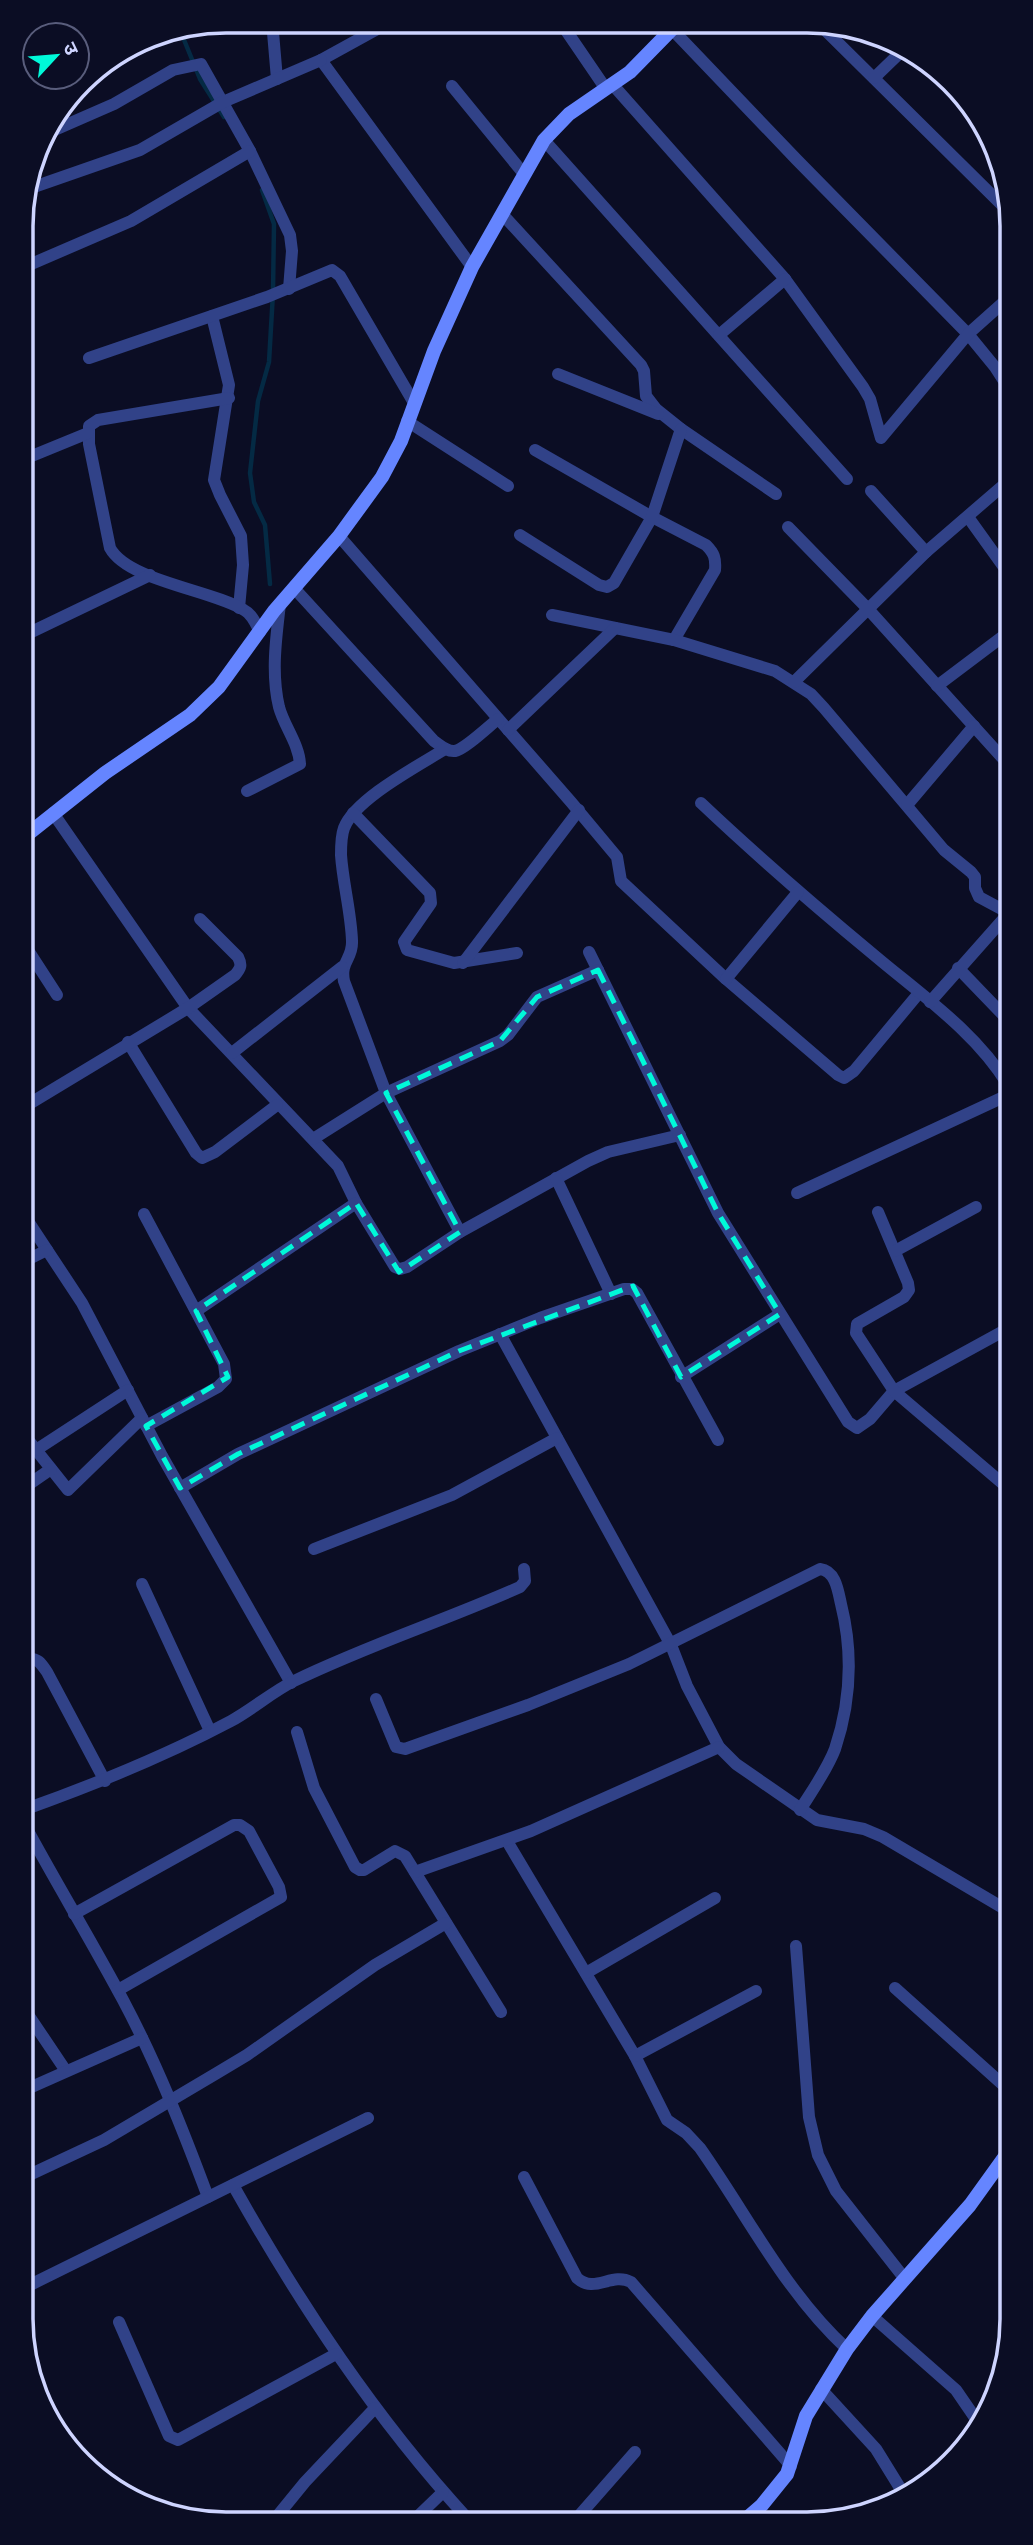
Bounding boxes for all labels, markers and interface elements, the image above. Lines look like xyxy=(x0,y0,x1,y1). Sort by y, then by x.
north arrow xyxy=(21,21,91,91)
text: उ xyxy=(57,38,86,60)

